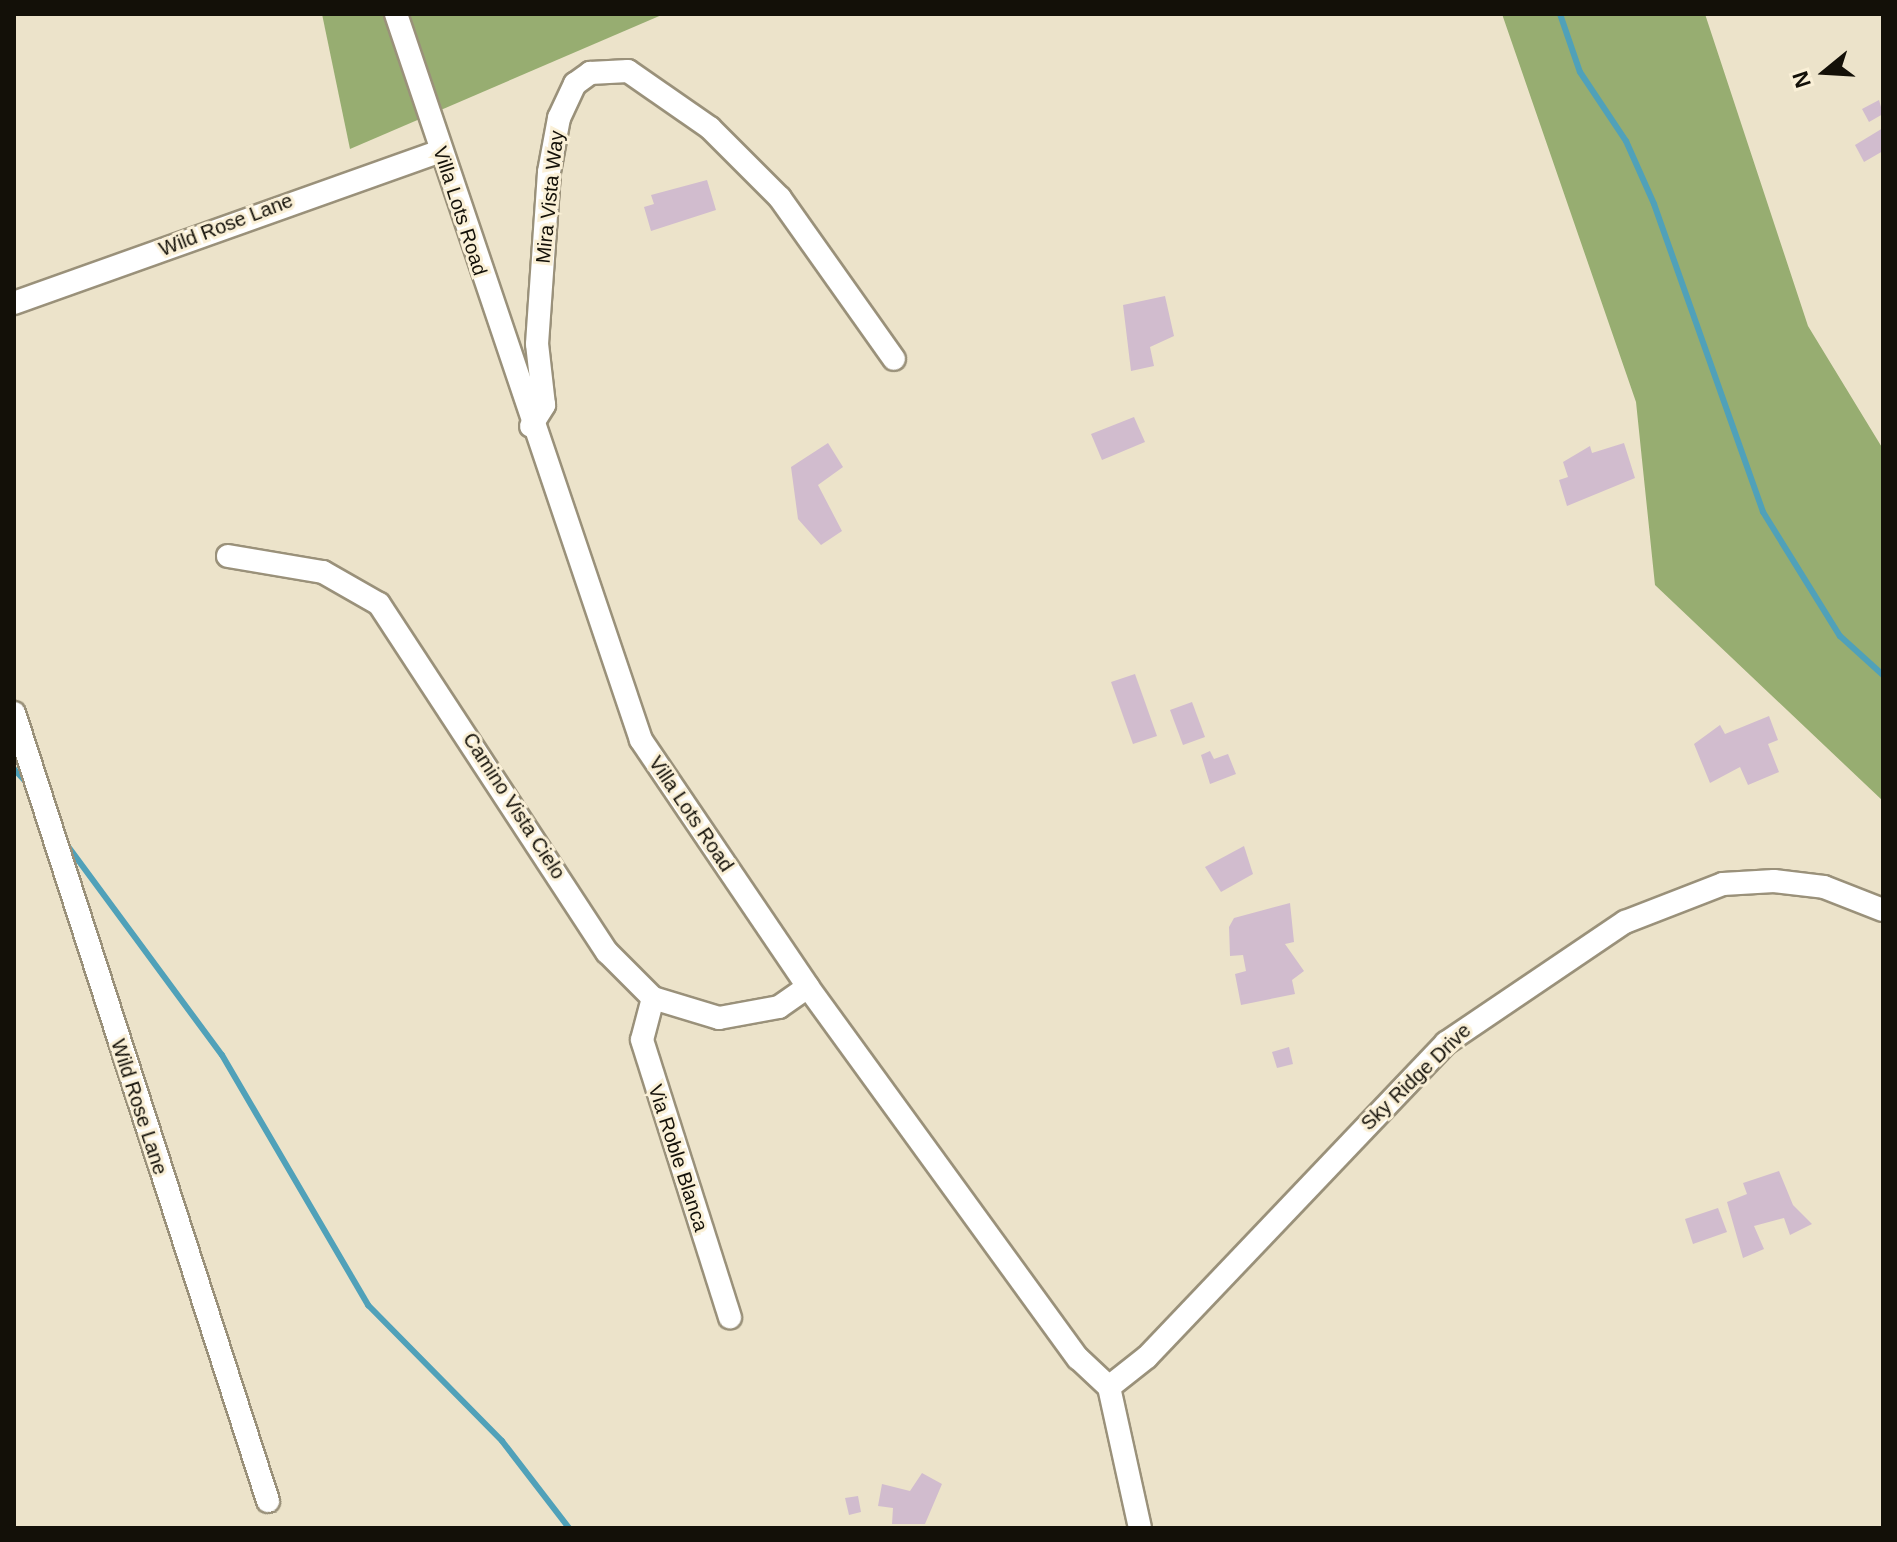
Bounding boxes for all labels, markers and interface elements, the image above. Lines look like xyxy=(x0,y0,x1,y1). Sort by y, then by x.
north arrow xyxy=(1785,32,1865,112)
text: N xyxy=(1787,68,1816,91)
street label: Mira Vista Way xyxy=(531,129,569,265)
street label: Villa Lots Road xyxy=(428,143,492,279)
street label: Wild Rose Lane xyxy=(156,188,296,262)
street label: Camino Vista Cielo xyxy=(458,728,570,884)
street label: Villa Lots Road xyxy=(644,752,738,876)
street label: Sky Ridge Drive xyxy=(1356,1019,1476,1135)
street label: Wild Rose Lane xyxy=(106,1036,172,1178)
street label: Via Roble Blanca xyxy=(643,1082,713,1234)

